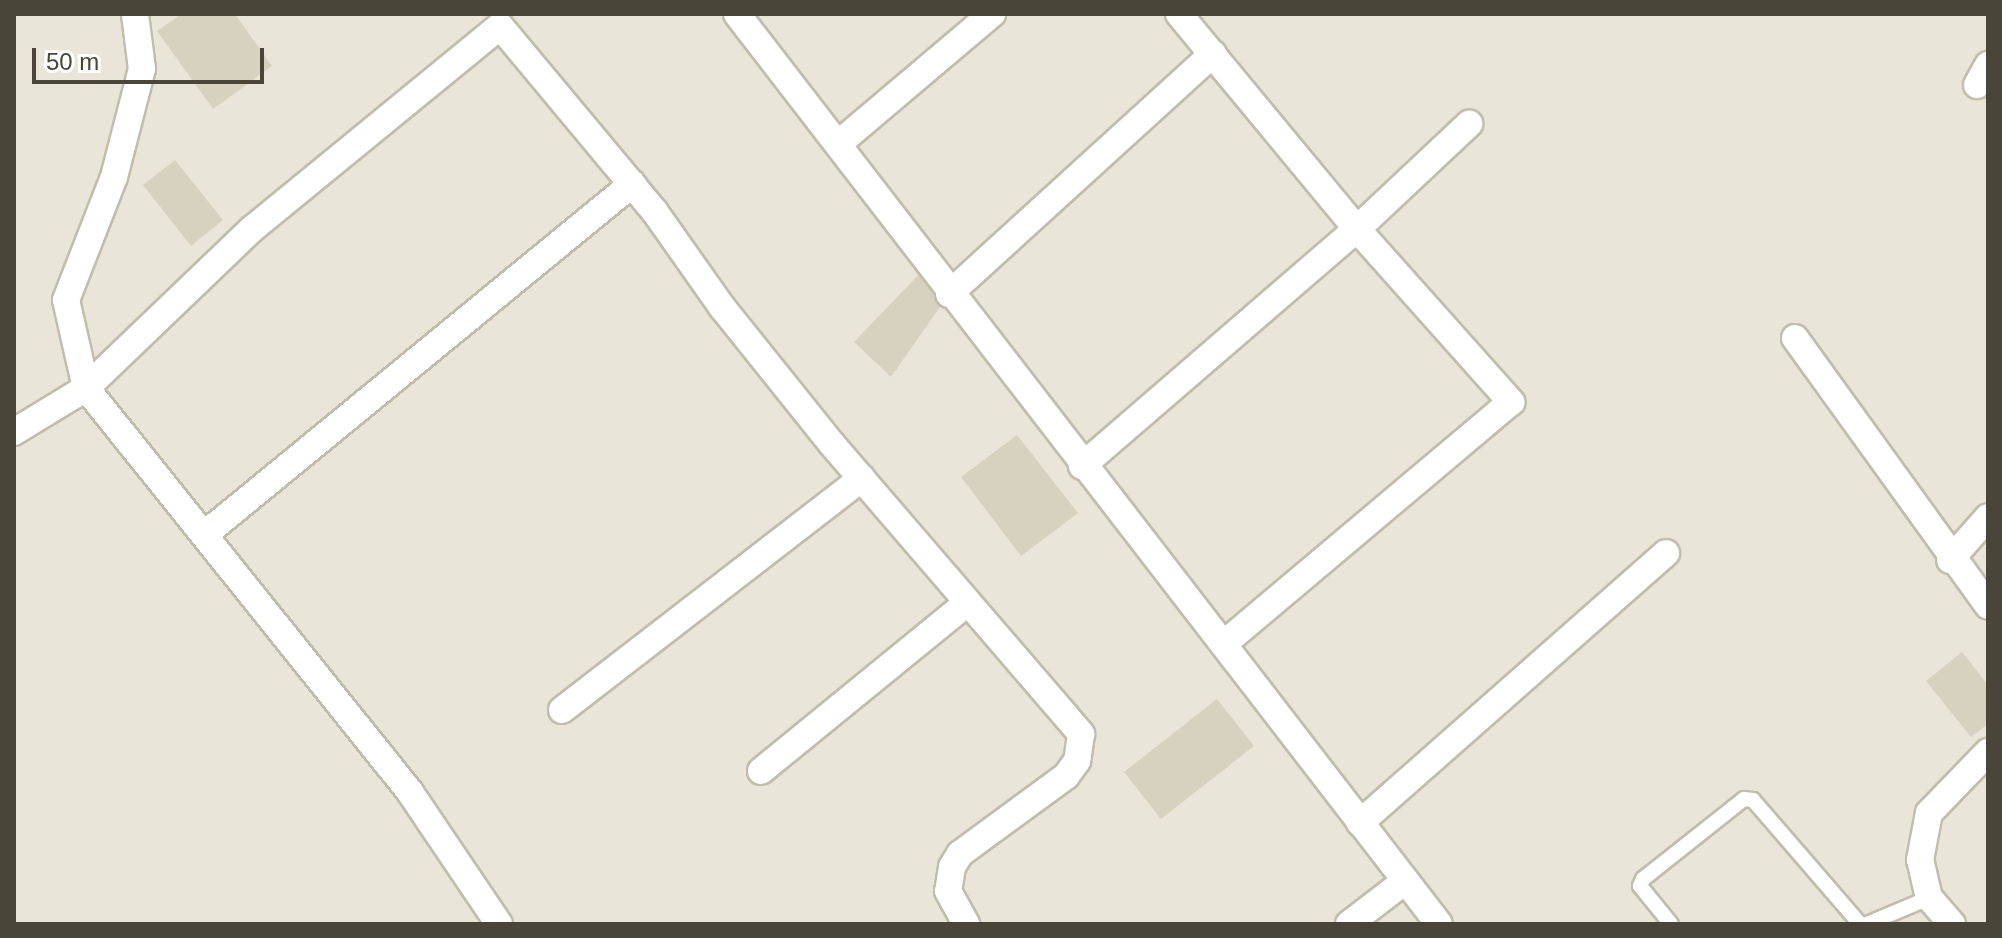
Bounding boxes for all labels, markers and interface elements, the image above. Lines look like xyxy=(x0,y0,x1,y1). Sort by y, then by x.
scale bar xyxy=(36,32,268,82)
text: 50 m xyxy=(46,48,99,75)

